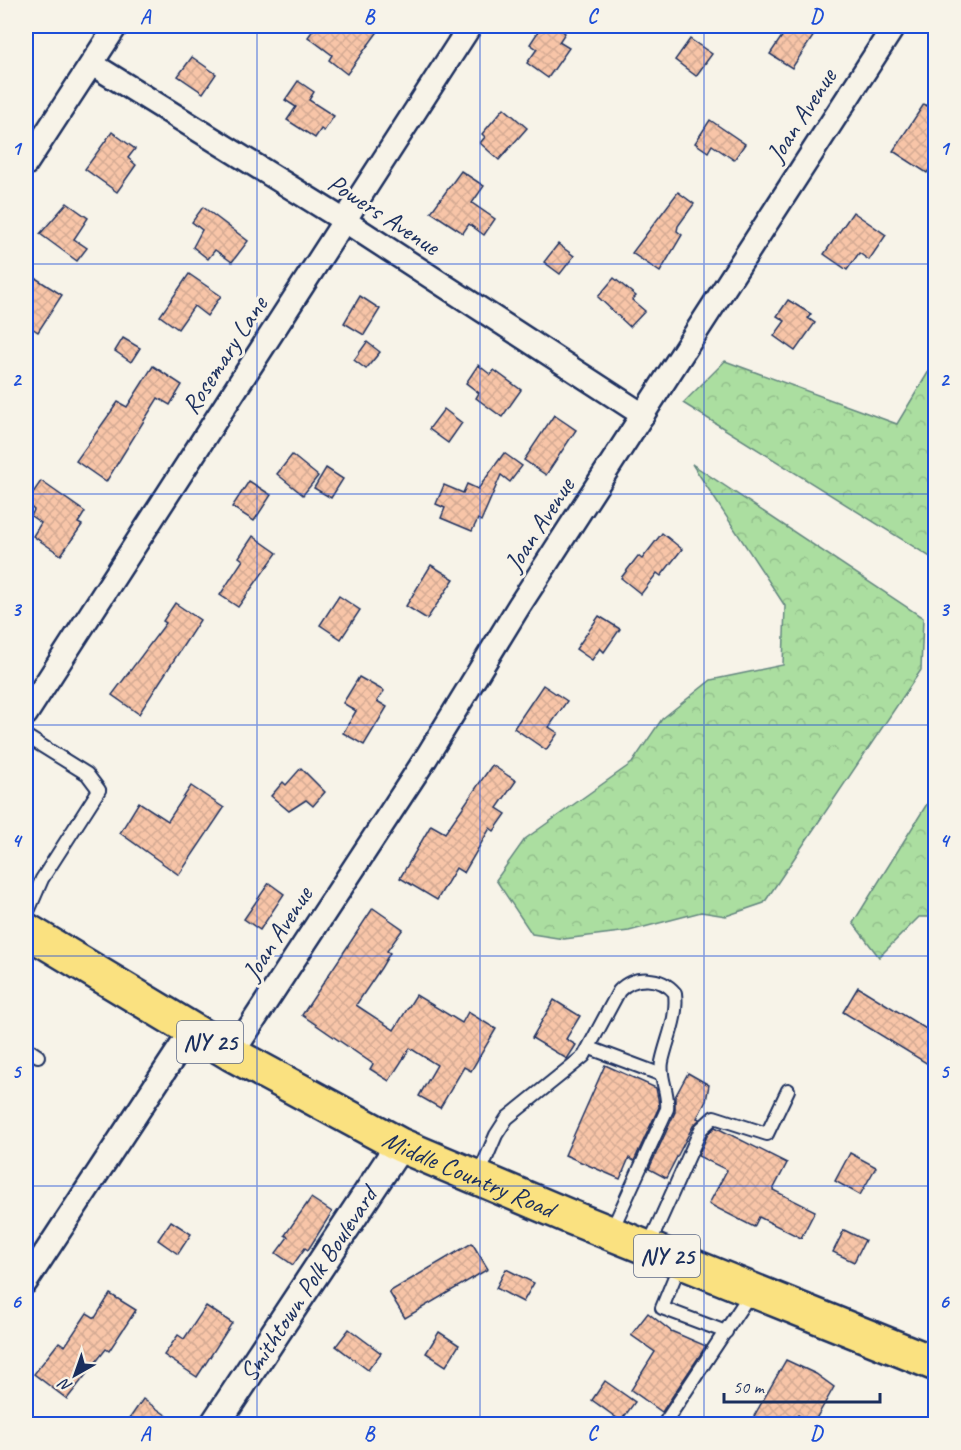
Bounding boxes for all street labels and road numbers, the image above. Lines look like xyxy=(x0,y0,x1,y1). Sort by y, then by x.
street label: Joan Avenue xyxy=(758,61,845,170)
street label: Powers Avenue xyxy=(322,166,447,264)
street label: Rosemary Lane xyxy=(174,289,276,420)
street label: Joan Avenue xyxy=(496,470,583,579)
street label: Joan Avenue xyxy=(234,879,321,988)
road number: NY 25 xyxy=(177,1021,243,1063)
street label: Middle Country Road xyxy=(377,1123,563,1227)
street label: Smithtown Polk Boulevard xyxy=(232,1178,387,1388)
road number: NY 25 xyxy=(634,1235,700,1277)

